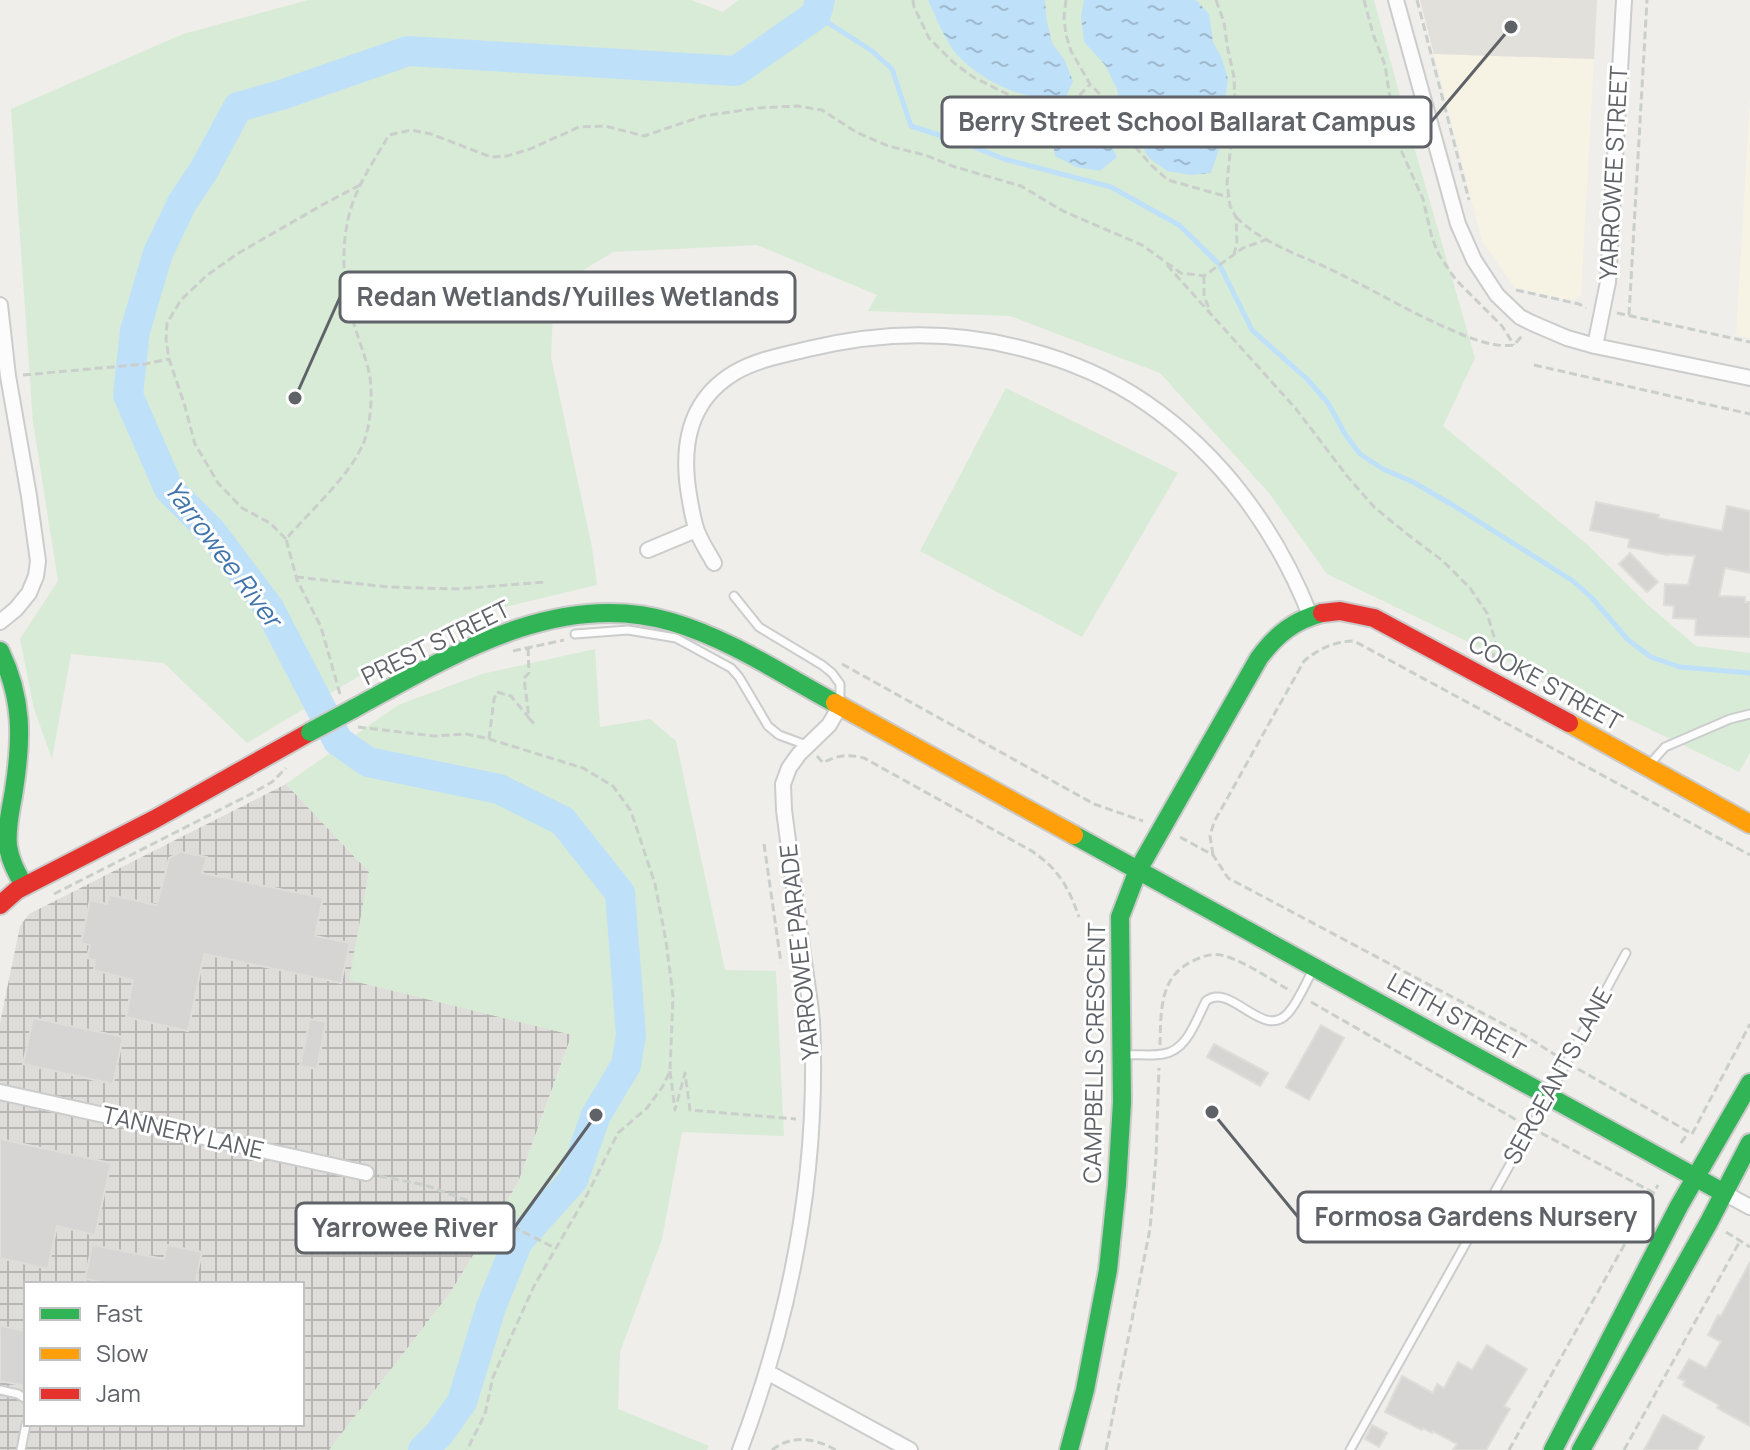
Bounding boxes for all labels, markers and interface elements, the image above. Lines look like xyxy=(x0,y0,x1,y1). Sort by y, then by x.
street label: YARROWEE STREET xyxy=(1590,64,1635,281)
callout: Berry Street School Ballarat Campus xyxy=(942,97,1431,147)
text: Berry Street School Ballarat Campus xyxy=(958,103,1416,139)
callout: Redan Wetlands/Yuilles Wetlands xyxy=(340,272,795,322)
text: Redan Wetlands/Yuilles Wetlands xyxy=(357,278,779,314)
water label: Yarrowee River xyxy=(157,473,293,637)
street label: PREST STREET xyxy=(355,591,516,692)
street label: COOKE STREET xyxy=(1463,626,1629,738)
street label: YARROWEE PARADE xyxy=(771,843,826,1062)
street label: CAMPBELLS CRESCENT xyxy=(1075,922,1112,1184)
street label: LEITH STREET xyxy=(1382,964,1532,1068)
street label: SERGEANTS LANE xyxy=(1494,981,1619,1170)
street label: TANNERY LANE xyxy=(99,1097,268,1166)
callout: Formosa Gardens Nursery xyxy=(1298,1192,1653,1242)
text: Formosa Gardens Nursery xyxy=(1315,1198,1638,1234)
callout: Yarrowee River xyxy=(296,1203,514,1253)
text: Yarrowee River xyxy=(312,1209,498,1245)
legend xyxy=(24,1282,304,1426)
text: Fast xyxy=(96,1296,143,1329)
text: Slow xyxy=(96,1336,149,1369)
text: Jam xyxy=(96,1376,141,1409)

